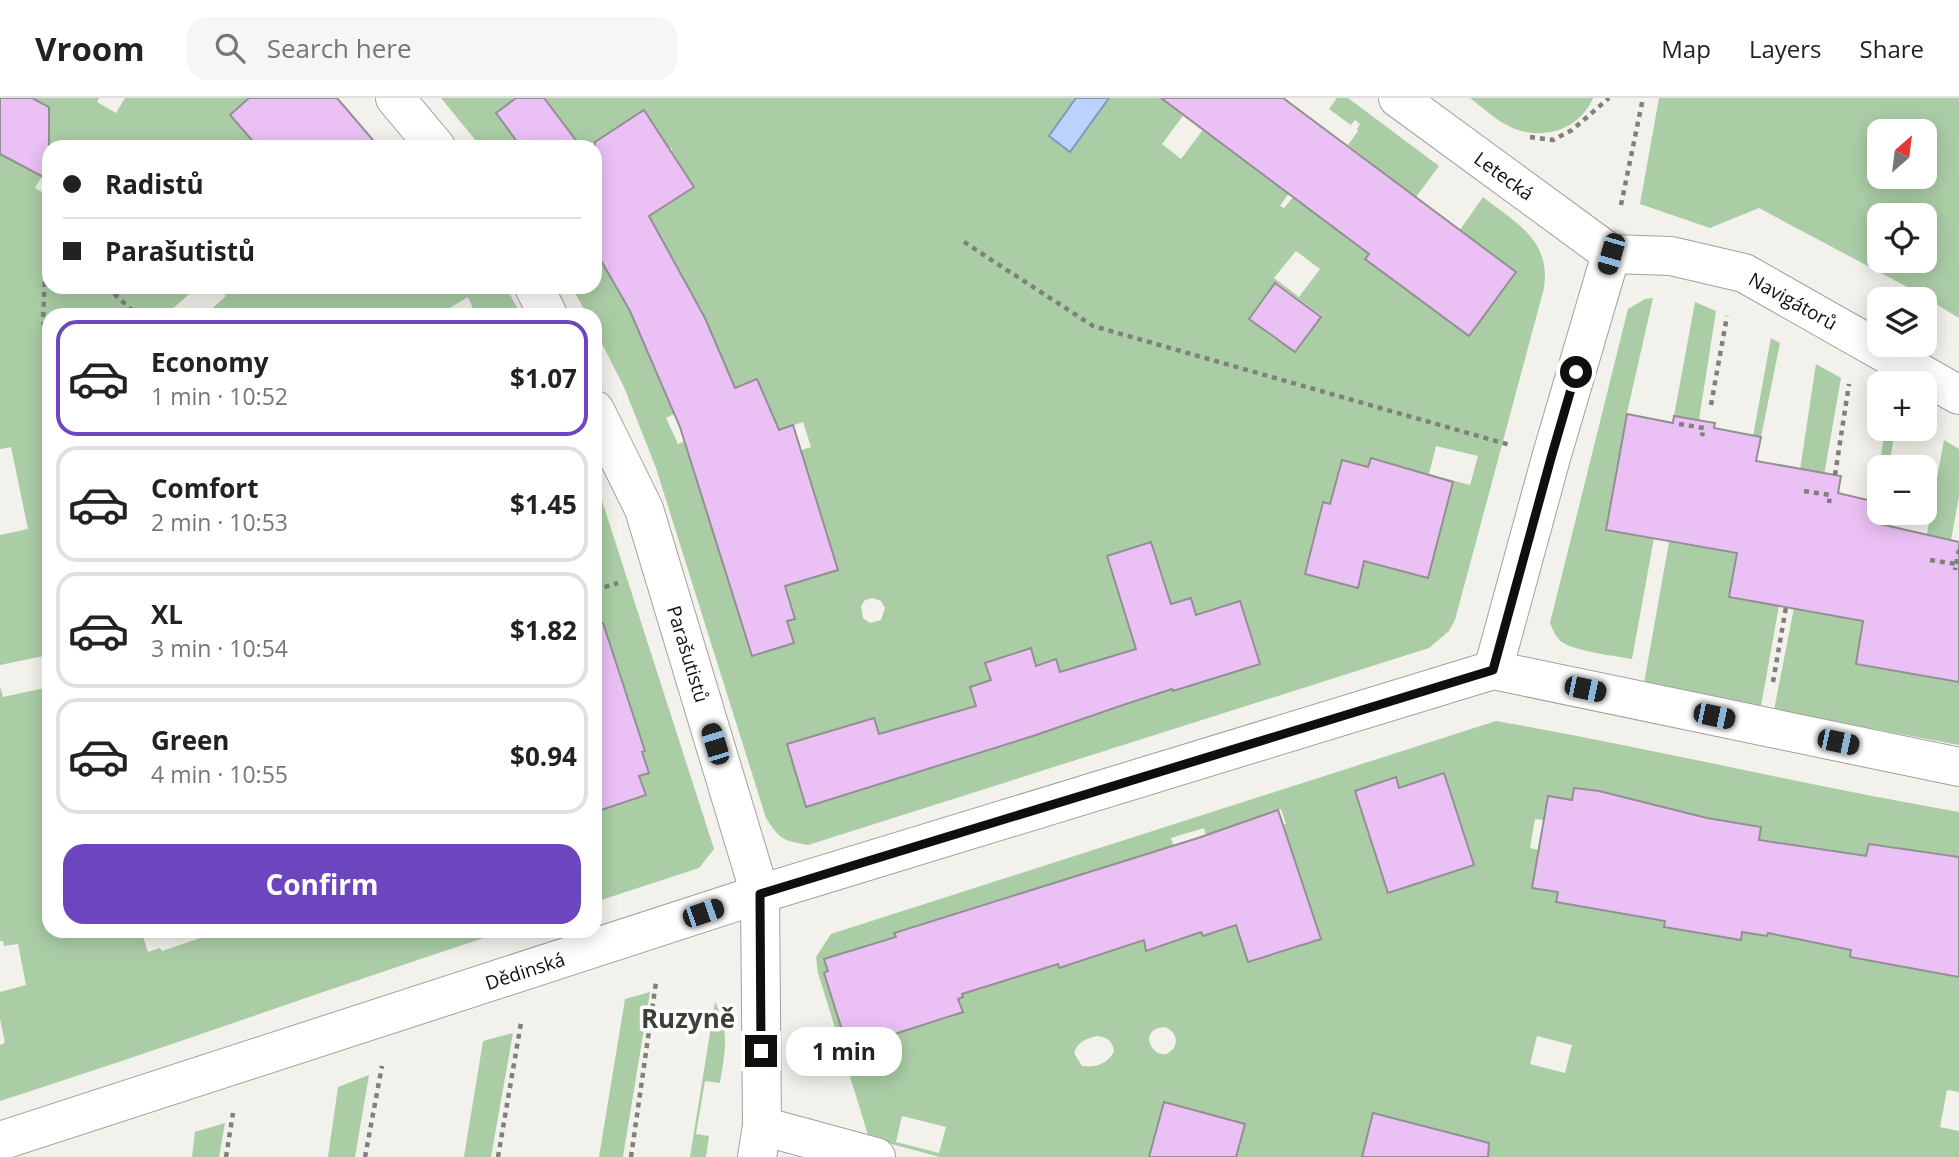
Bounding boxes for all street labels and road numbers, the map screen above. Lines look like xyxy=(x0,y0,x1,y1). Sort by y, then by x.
street label: Letecká xyxy=(1469,146,1539,206)
street label: Navigátorů xyxy=(1744,266,1842,336)
street label: Parašutistů xyxy=(661,602,715,706)
street label: Dědinská xyxy=(482,946,568,996)

